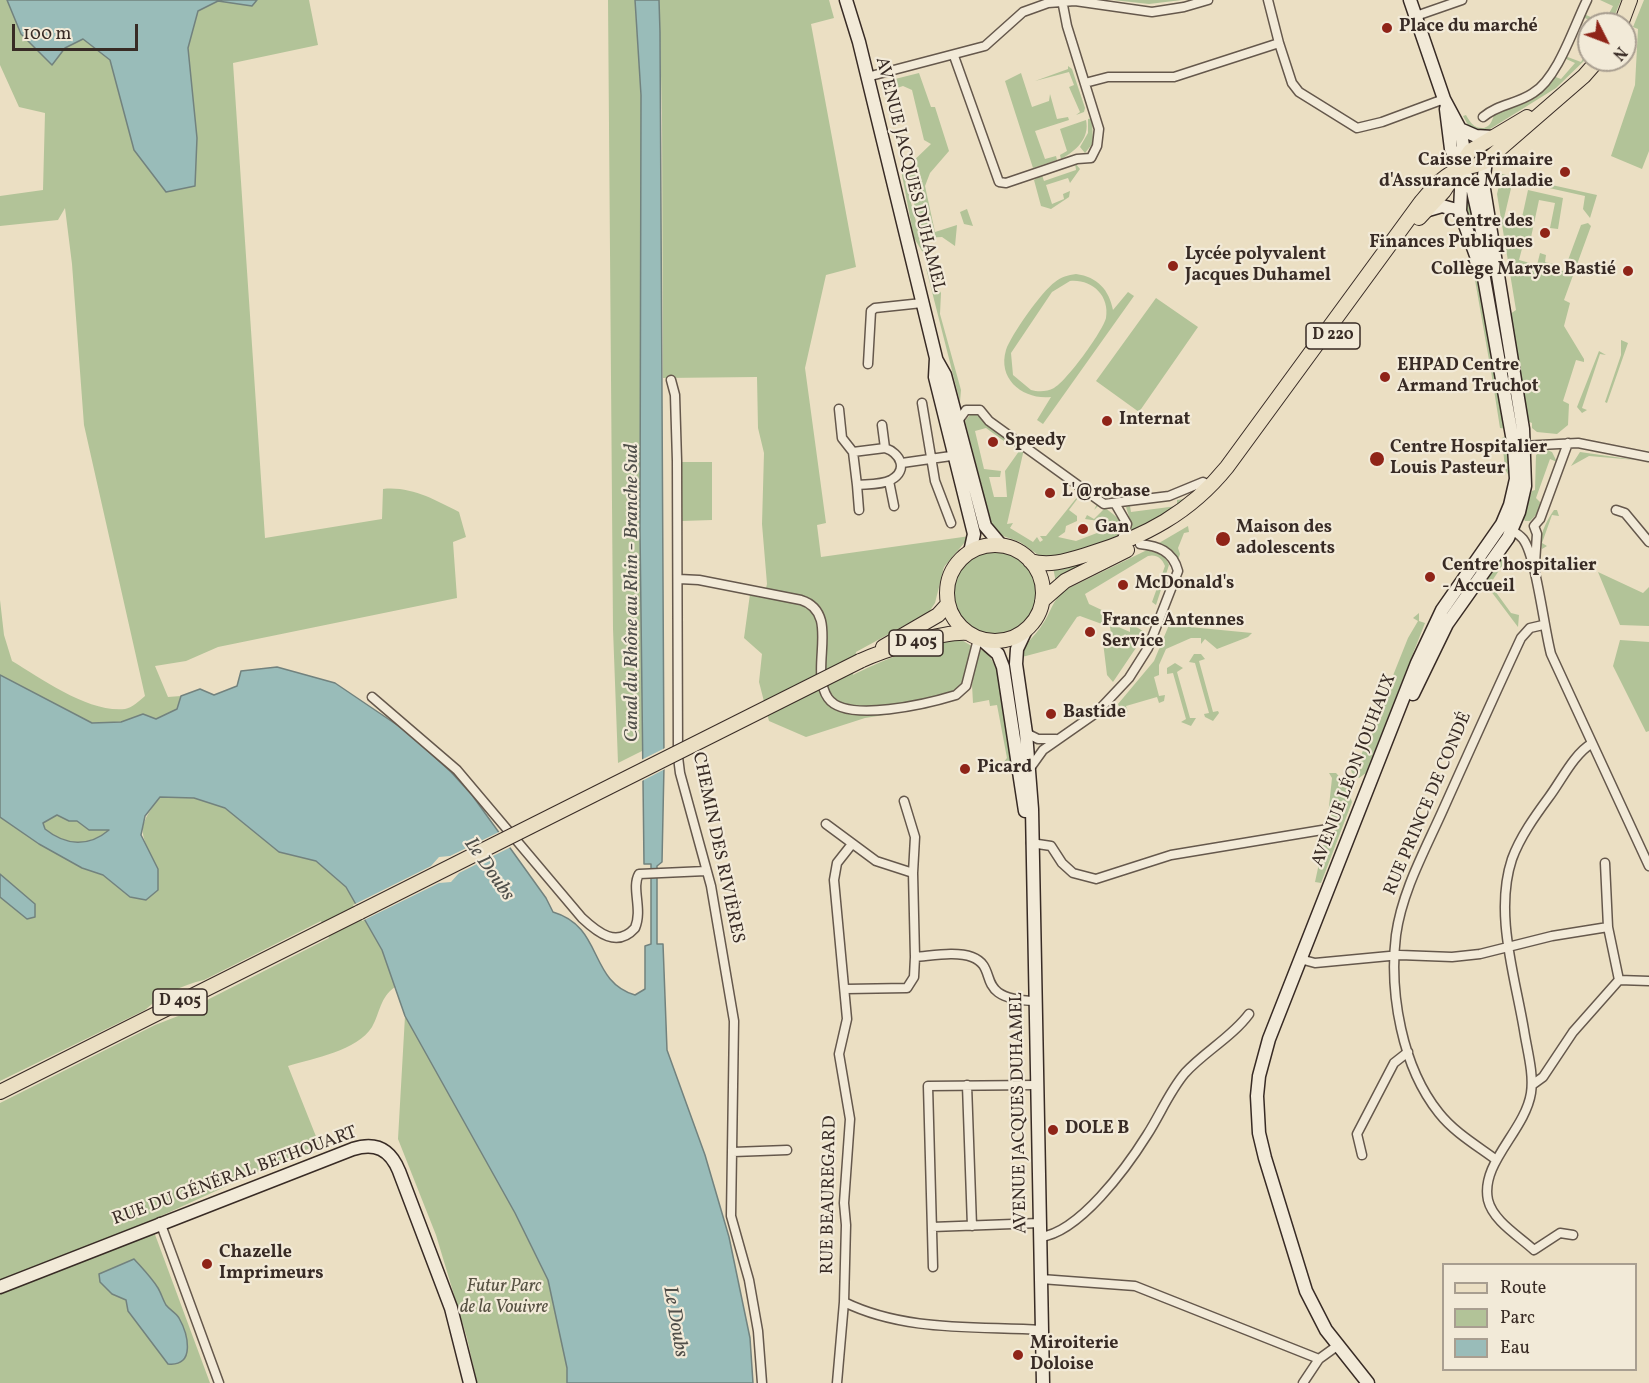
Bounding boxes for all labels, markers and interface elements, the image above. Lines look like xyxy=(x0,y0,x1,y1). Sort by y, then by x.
scale bar xyxy=(15,12,141,50)
north arrow xyxy=(1577,12,1637,72)
place label: Place du marché xyxy=(1399,17,1538,39)
marker: Place du marché xyxy=(1380,21,1394,35)
text: 100 m xyxy=(23,22,72,47)
text: N xyxy=(1607,41,1631,64)
street label: AVENUE JACQUES DUHAMEL xyxy=(869,55,949,295)
place label: Caisse Primaire d'Assurance Maladie xyxy=(1379,151,1553,194)
marker: Caisse Primaire d'Assurance Maladie xyxy=(1558,165,1572,179)
place label: Centre des Finances Publiques xyxy=(1369,212,1533,254)
marker: Centre des Finances Publiques xyxy=(1538,226,1552,240)
place label: Lycée polyvalent Jacques Duhamel xyxy=(1185,245,1331,288)
marker: Lycée polyvalent Jacques Duhamel xyxy=(1166,259,1180,273)
place label: Collège Maryse Bastié xyxy=(1431,260,1616,282)
marker: Collège Maryse Bastié xyxy=(1621,264,1635,278)
road number: D 220 xyxy=(1306,323,1360,349)
place label: EHPAD Centre Armand Truchot xyxy=(1397,356,1538,398)
marker: EHPAD Centre Armand Truchot xyxy=(1378,370,1392,384)
place label: Internat xyxy=(1119,410,1190,432)
marker: Internat xyxy=(1100,414,1114,428)
place label: Speedy xyxy=(1005,431,1066,453)
marker: Speedy xyxy=(986,435,1000,449)
place label: Centre Hospitalier Louis Pasteur xyxy=(1390,438,1547,480)
water label: Canal du Rhône au Rhin - Branche Sud xyxy=(621,444,645,742)
marker: Centre Hospitalier Louis Pasteur xyxy=(1368,450,1386,468)
place label: L'@robase xyxy=(1062,482,1150,504)
marker: L'@robase xyxy=(1043,486,1057,500)
place label: Gan xyxy=(1095,518,1130,540)
place label: Maison des adolescents xyxy=(1236,518,1335,560)
marker: Gan xyxy=(1076,522,1090,536)
marker: Maison des adolescents xyxy=(1214,530,1232,548)
place label: Centre hospitalier - Accueil xyxy=(1442,556,1597,598)
marker: Centre hospitalier - Accueil xyxy=(1423,570,1437,584)
place label: McDonald's xyxy=(1135,574,1234,596)
marker: McDonald's xyxy=(1116,578,1130,592)
place label: France Antennes Service xyxy=(1102,611,1244,654)
marker: France Antennes Service xyxy=(1083,625,1097,639)
road number: D 405 xyxy=(889,630,943,656)
street label: AVENUE LÉON JOUHAUX xyxy=(1308,671,1402,871)
place label: Bastide xyxy=(1063,703,1126,725)
marker: Bastide xyxy=(1044,707,1058,721)
street label: RUE PRINCE DE CONDÉ xyxy=(1381,709,1477,899)
street label: CHEMIN DES RIVIÈRES xyxy=(686,750,748,946)
place label: Picard xyxy=(977,758,1032,780)
marker: Picard xyxy=(958,762,972,776)
water label: Le Doubs xyxy=(458,834,518,906)
road number: D 405 xyxy=(153,989,207,1015)
street label: AVENUE JACQUES DUHAMEL xyxy=(1007,992,1033,1234)
street label: RUE BEAUREGARD xyxy=(818,1115,842,1275)
place label: DOLE B xyxy=(1065,1119,1129,1141)
street label: RUE DU GÉNÉRAL BETHOUART xyxy=(110,1123,360,1231)
marker: DOLE B xyxy=(1046,1123,1060,1137)
place label: Chazelle Imprimeurs xyxy=(219,1243,324,1286)
marker: Chazelle Imprimeurs xyxy=(200,1257,214,1271)
legend xyxy=(1442,1263,1637,1371)
text: Route xyxy=(1500,1276,1546,1301)
park label: Futur Parc de la Vouivre xyxy=(460,1277,548,1320)
water label: Le Doubs xyxy=(656,1284,692,1360)
text: Parc xyxy=(1500,1306,1535,1331)
place label: Miroiterie Doloise xyxy=(1030,1334,1119,1376)
text: Eau xyxy=(1500,1336,1530,1361)
marker: Miroiterie Doloise xyxy=(1011,1348,1025,1362)

